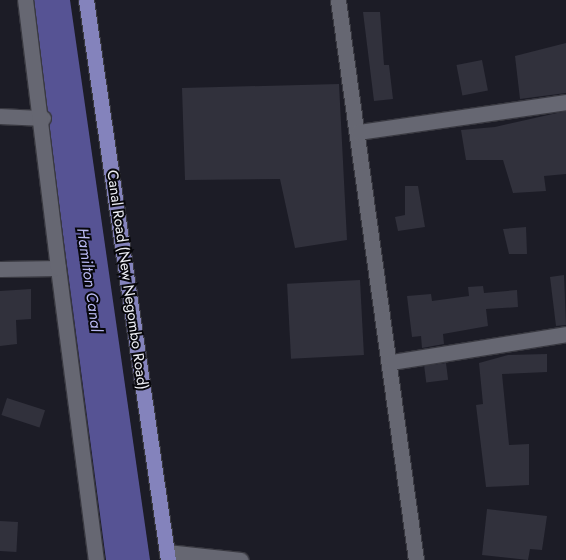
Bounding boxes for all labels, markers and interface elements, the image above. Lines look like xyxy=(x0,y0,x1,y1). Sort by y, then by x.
street label: Canal Road (New Negombo Road) xyxy=(103,169,151,391)
water label: Hamilton Canal xyxy=(72,227,106,333)

